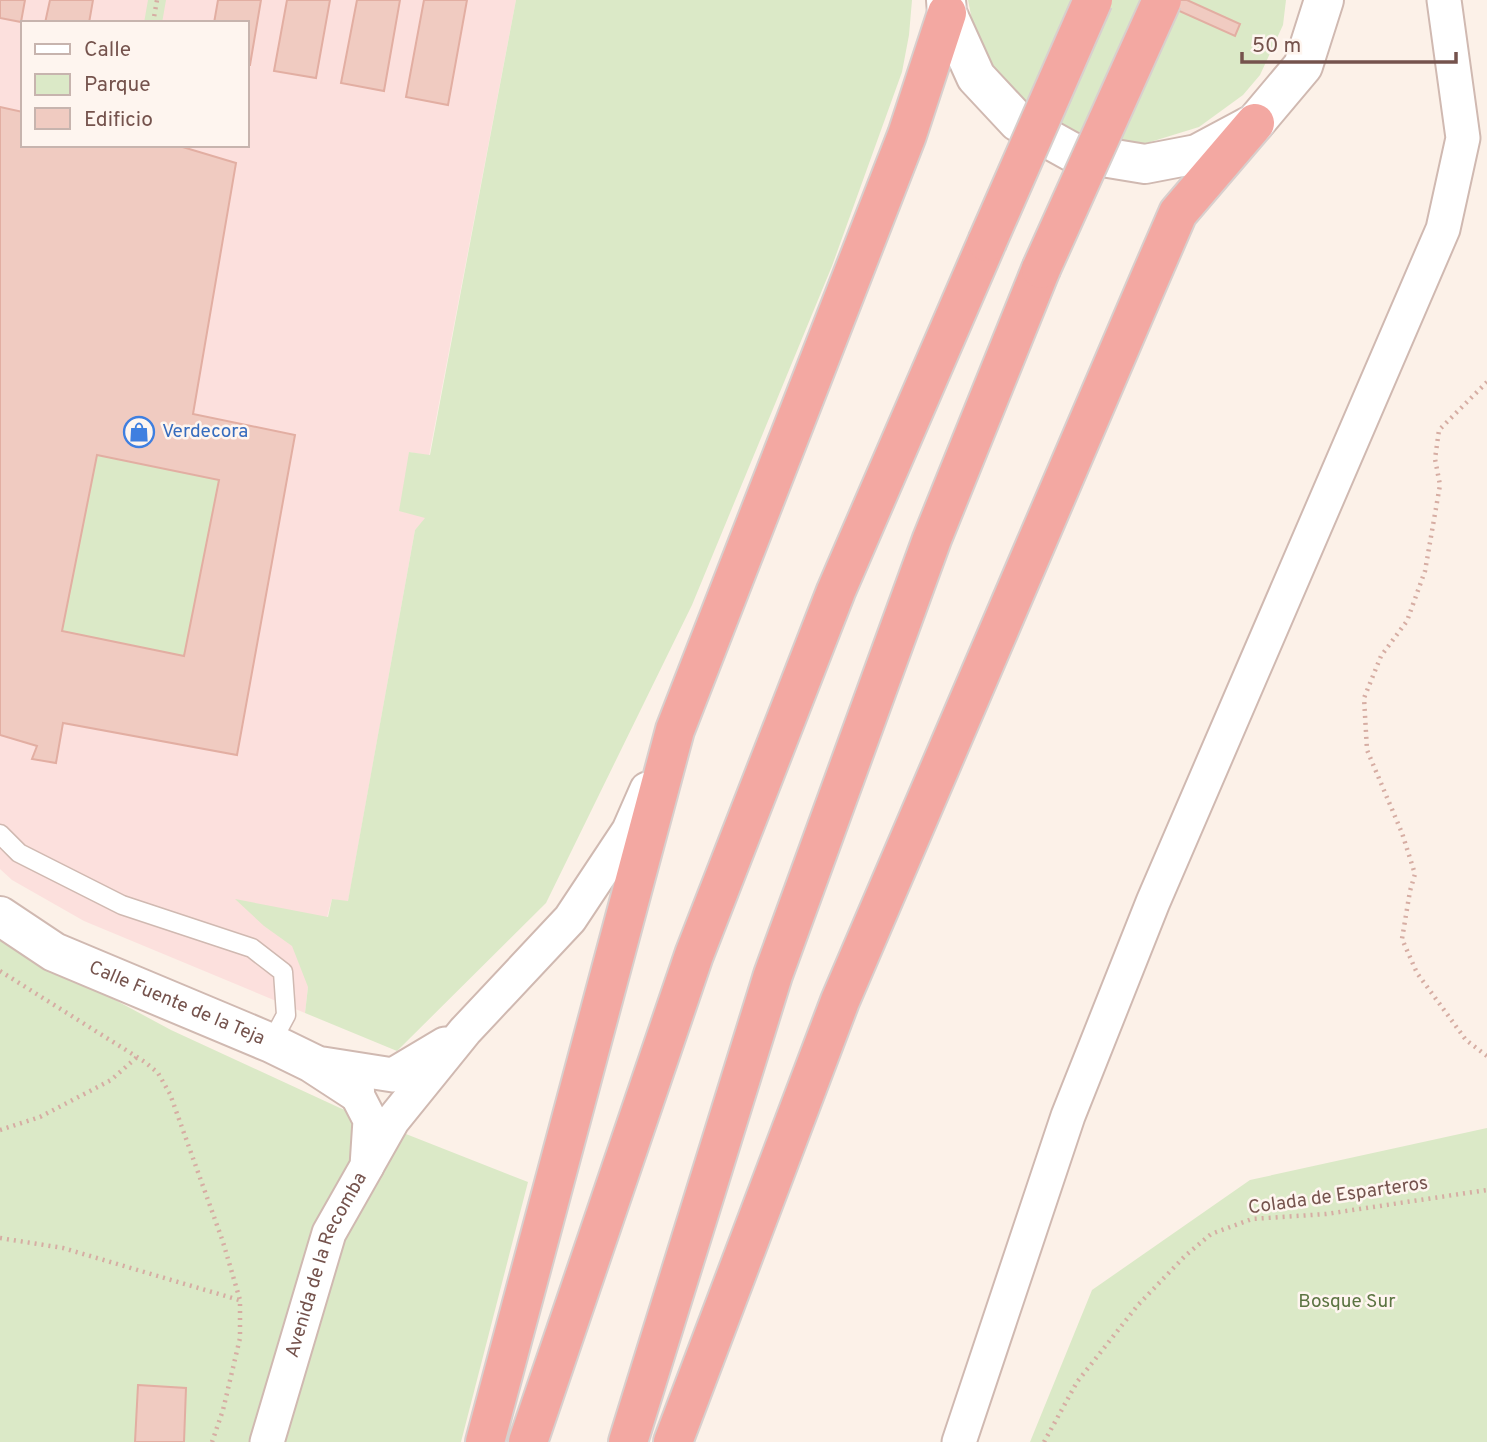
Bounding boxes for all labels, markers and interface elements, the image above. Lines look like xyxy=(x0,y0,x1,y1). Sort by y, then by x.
legend xyxy=(21,21,248,147)
scale bar xyxy=(1242,21,1456,65)
text: 50 m xyxy=(1252,33,1301,60)
text: Calle xyxy=(84,37,131,64)
text: Parque xyxy=(84,72,151,99)
text: Edificio xyxy=(84,107,153,134)
shop icon: Verdecora xyxy=(122,415,156,449)
place label: Verdecora xyxy=(162,420,248,444)
street label: Calle Fuente de la Teja xyxy=(85,956,268,1051)
street label: Avenida de la Recomba xyxy=(281,1168,373,1361)
street label: Colada de Esparteros xyxy=(1247,1172,1429,1220)
park label: Bosque Sur xyxy=(1298,1290,1396,1314)

